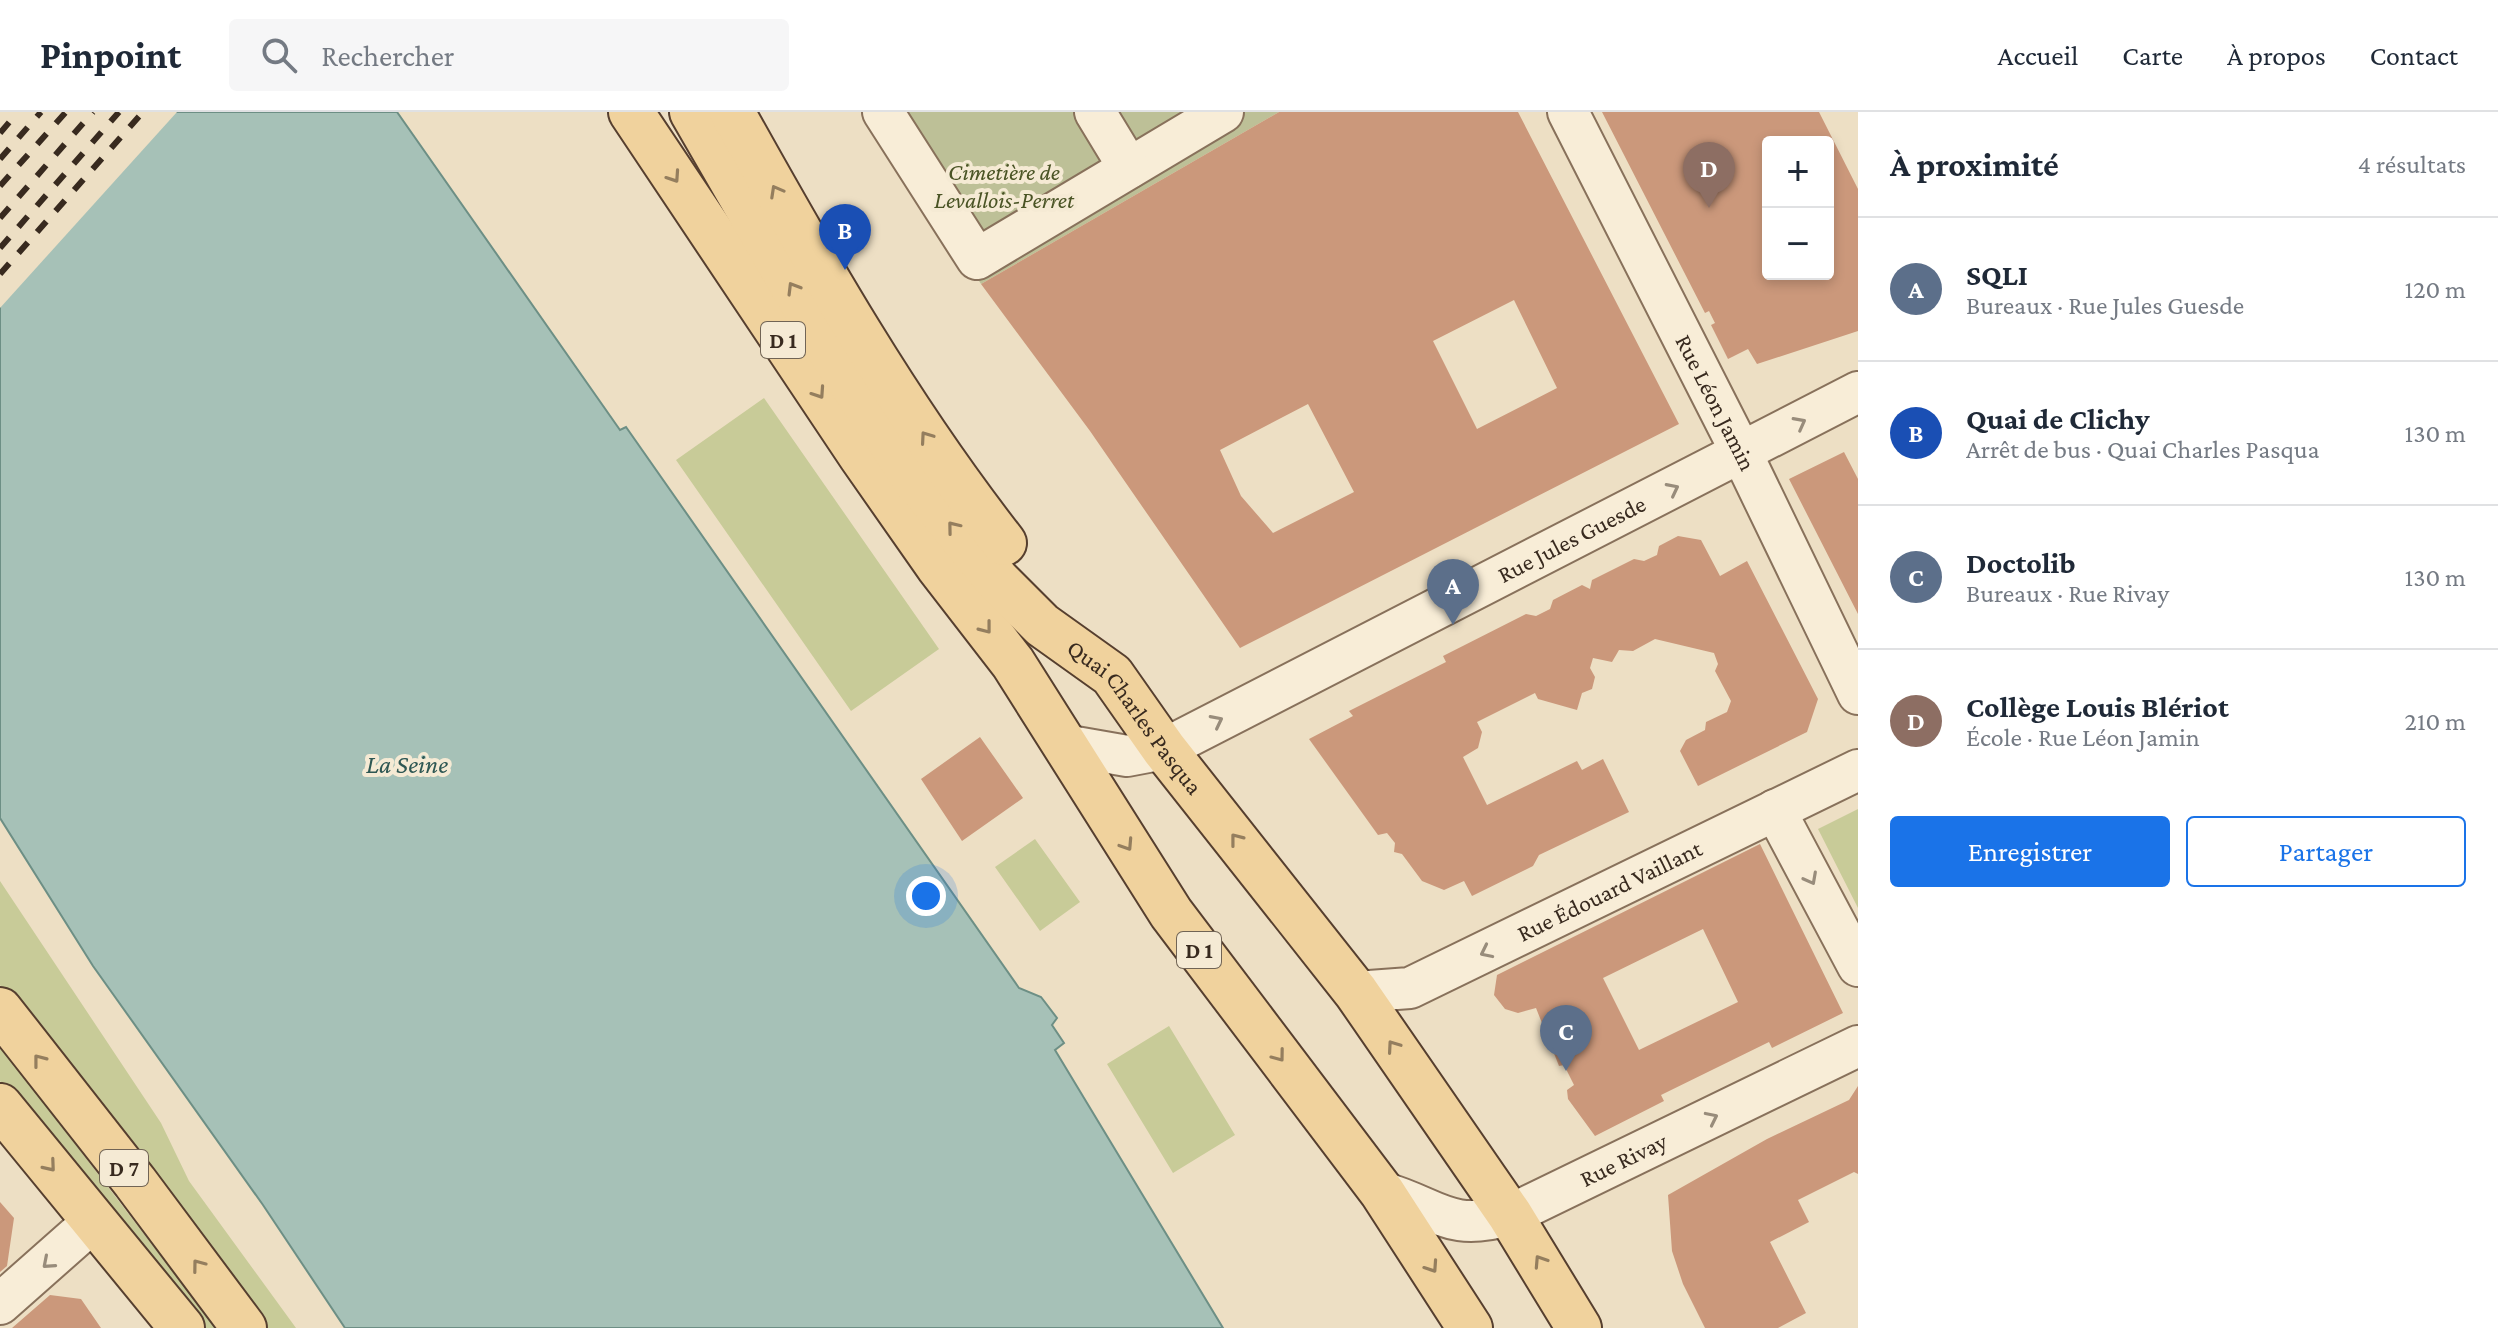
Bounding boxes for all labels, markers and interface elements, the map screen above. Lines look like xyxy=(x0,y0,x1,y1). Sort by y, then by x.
search box xyxy=(229,19,789,91)
icon: search xyxy=(257,33,301,77)
text: Pinpoint xyxy=(40,34,181,76)
text: Rechercher xyxy=(321,39,455,72)
text: Accueil xyxy=(1998,40,2078,71)
text: Carte xyxy=(2122,40,2183,71)
text: À propos xyxy=(2227,40,2326,71)
text: Contact xyxy=(2370,40,2458,71)
map controls xyxy=(1762,136,1834,280)
button: + xyxy=(1762,136,1834,208)
pin: D xyxy=(1683,142,1735,208)
text: À proximité xyxy=(1890,146,2059,183)
text: 4 résultats xyxy=(2358,150,2466,179)
park label: Cimetière de Levallois-Perret xyxy=(934,158,1075,213)
one-way arrow xyxy=(664,168,679,183)
one-way arrow xyxy=(770,186,786,200)
pin: B xyxy=(819,204,871,270)
button: − xyxy=(1762,208,1834,280)
text: SQLI xyxy=(1966,258,2028,291)
text: A xyxy=(1908,275,1924,304)
text: 120 m xyxy=(2405,275,2466,304)
one-way arrow xyxy=(787,282,803,297)
text: Bureaux · Rue Jules Guesde xyxy=(1966,291,2244,320)
road number: D 1 xyxy=(761,322,805,358)
street label: Rue Léon Jamin xyxy=(1670,330,1762,475)
one-way arrow xyxy=(809,384,824,399)
text: Quai de Clichy xyxy=(1966,402,2150,435)
one-way arrow xyxy=(1791,417,1806,433)
text: B xyxy=(1908,419,1924,448)
text: 130 m xyxy=(2405,419,2466,448)
one-way arrow xyxy=(921,431,936,446)
text: Arrêt de bus · Quai Charles Pasqua xyxy=(1966,435,2320,464)
one-way arrow xyxy=(1665,483,1680,499)
street label: Rue Jules Guesde xyxy=(1493,490,1650,588)
one-way arrow xyxy=(948,522,963,536)
text: Doctolib xyxy=(1966,546,2076,579)
pin: A xyxy=(1427,559,1479,625)
text: C xyxy=(1908,563,1924,592)
text: 130 m xyxy=(2405,563,2466,592)
text: Bureaux · Rue Rivay xyxy=(1966,579,2169,608)
one-way arrow xyxy=(976,619,990,634)
street label: Quai Charles Pasqua xyxy=(1062,634,1209,800)
text: Collège Louis Blériot xyxy=(1966,690,2229,723)
text: D xyxy=(1907,707,1925,736)
text: 210 m xyxy=(2405,707,2466,736)
one-way arrow xyxy=(1209,716,1224,731)
text: École · Rue Léon Jamin xyxy=(1966,723,2200,752)
water label: La Seine xyxy=(366,750,448,779)
button: Enregistrer xyxy=(1890,816,2170,887)
button: Partager xyxy=(2186,816,2466,887)
one-way arrow xyxy=(1231,833,1245,848)
street label: Rue Édouard Vaillant xyxy=(1513,834,1707,947)
one-way arrow xyxy=(1118,836,1133,851)
one-way arrow xyxy=(1802,871,1817,885)
your location xyxy=(906,876,946,916)
road number: D 1 xyxy=(1177,932,1221,968)
one-way arrow xyxy=(1480,942,1495,957)
pin: C xyxy=(1540,1005,1592,1071)
one-way arrow xyxy=(1388,1040,1403,1054)
one-way arrow xyxy=(1270,1047,1284,1062)
one-way arrow xyxy=(34,1055,49,1069)
one-way arrow xyxy=(1704,1112,1718,1128)
street label: Rue Rivay xyxy=(1576,1126,1672,1192)
road number: D 7 xyxy=(100,1150,148,1186)
one-way arrow xyxy=(40,1157,55,1171)
one-way arrow xyxy=(42,1253,57,1268)
one-way arrow xyxy=(1535,1255,1550,1269)
one-way arrow xyxy=(1422,1258,1437,1272)
one-way arrow xyxy=(193,1260,207,1274)

